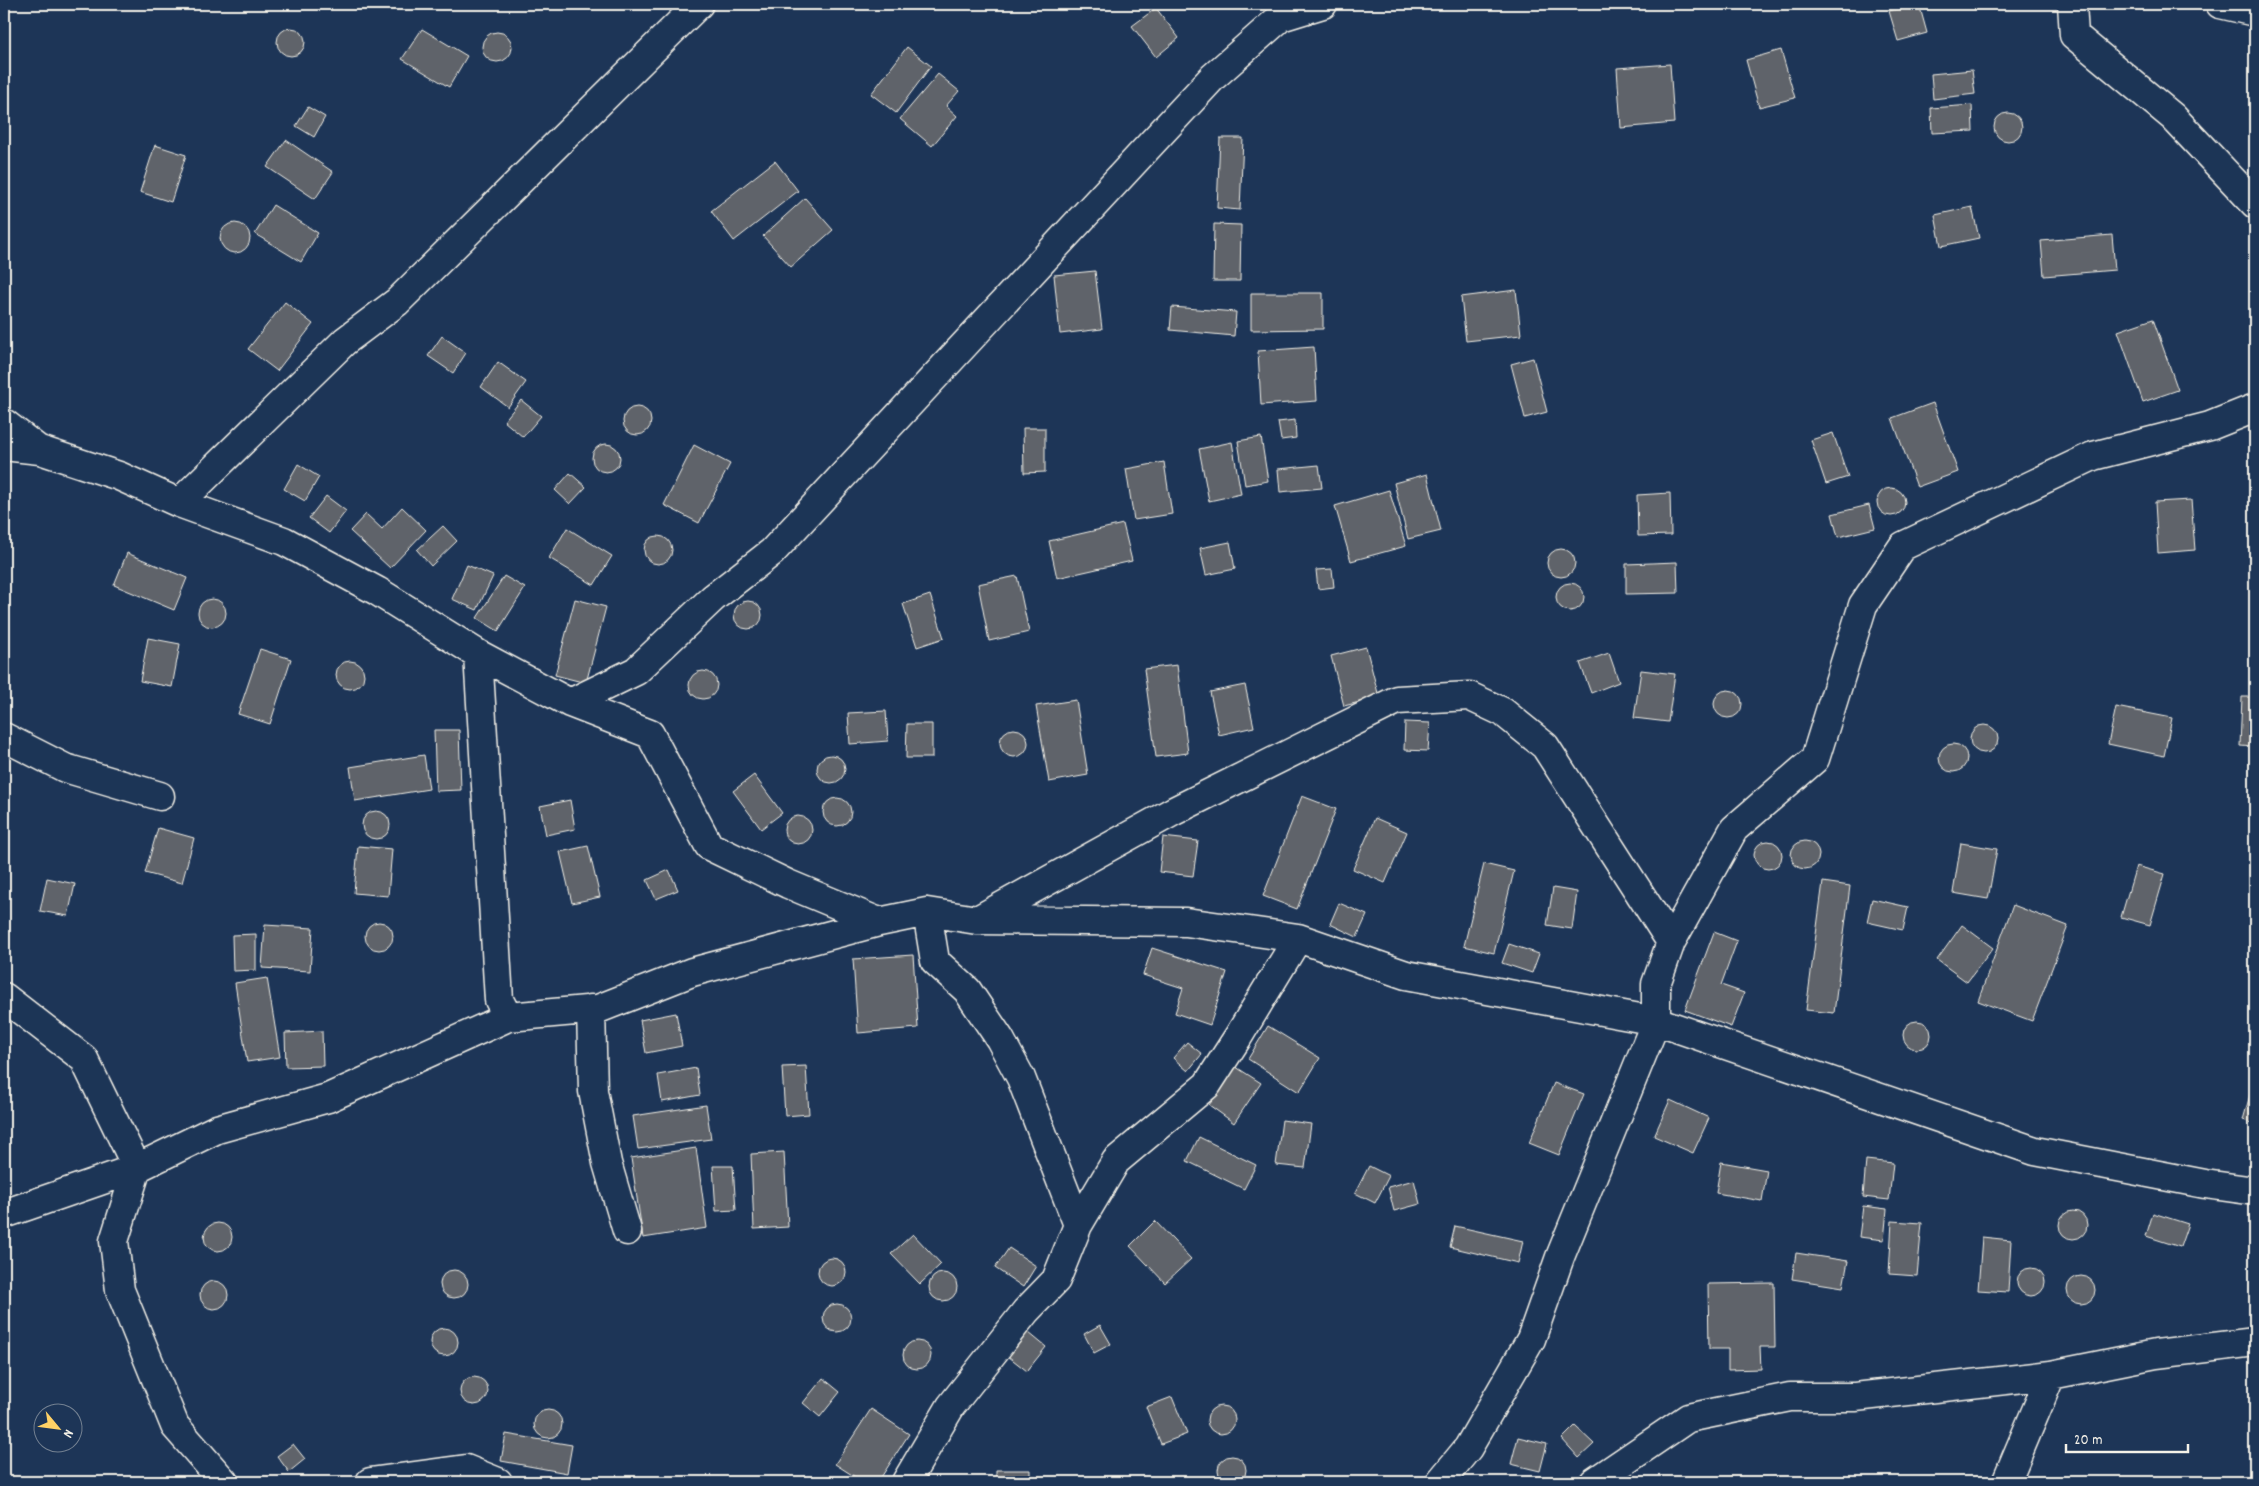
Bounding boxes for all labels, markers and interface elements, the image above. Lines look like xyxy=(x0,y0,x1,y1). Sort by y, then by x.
north arrow xyxy=(32,1404,82,1454)
scale bar xyxy=(2066,1421,2189,1453)
text: N xyxy=(57,1425,78,1441)
text: 20 m xyxy=(2074,1430,2102,1452)

